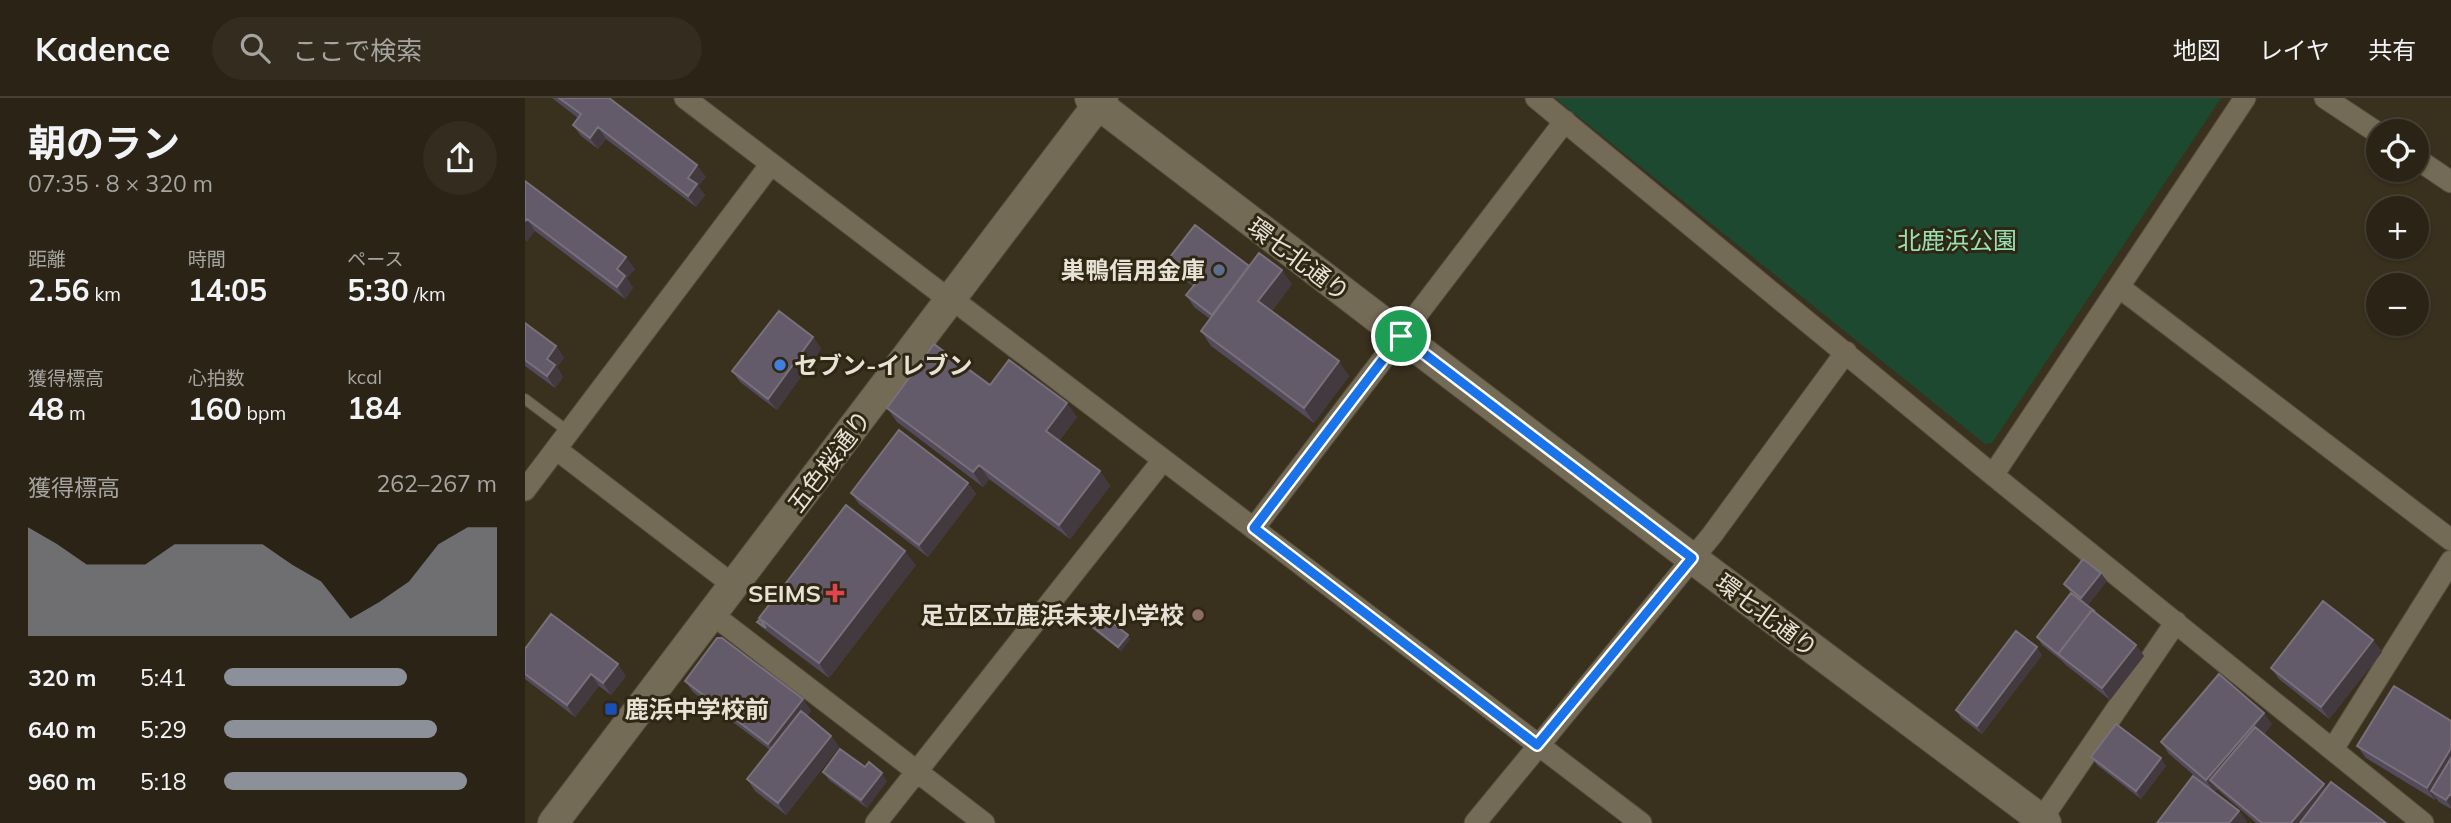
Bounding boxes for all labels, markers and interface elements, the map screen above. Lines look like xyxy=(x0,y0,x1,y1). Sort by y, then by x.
search box xyxy=(212,17,702,80)
text: Kadence xyxy=(35,28,170,69)
icon: search xyxy=(236,29,274,67)
text: ここで検索 xyxy=(292,34,422,67)
text: 地図 xyxy=(2173,35,2221,65)
text: レイヤ xyxy=(2259,35,2330,65)
text: 共有 xyxy=(2368,35,2416,65)
text: 朝のラン xyxy=(28,119,180,167)
map controls xyxy=(2366,119,2429,336)
button: locate xyxy=(2366,119,2429,182)
button: share xyxy=(423,121,497,195)
text: 07:35 · 8 × 320 m xyxy=(28,169,213,198)
button: + xyxy=(2366,196,2429,259)
street label: 環七北通り xyxy=(1242,211,1356,307)
park label: 北鹿浜公園 xyxy=(1897,225,2017,255)
text: 距離 xyxy=(28,247,66,271)
text: 時間 xyxy=(188,247,226,271)
text: ペース xyxy=(347,247,403,271)
place label: 巣鴨信用金庫 xyxy=(1061,255,1205,285)
marker: 巣鴨信用金庫 xyxy=(1211,262,1227,278)
text: 2.56 xyxy=(28,271,89,309)
text: 14:05 xyxy=(188,271,267,309)
text: 5:30 xyxy=(347,271,409,309)
button: − xyxy=(2366,273,2429,336)
text: km xyxy=(89,282,121,306)
text: /km xyxy=(409,282,446,306)
pin xyxy=(1371,306,1431,366)
icon: arrive xyxy=(1382,317,1420,355)
place label: セブン-イレブン xyxy=(794,350,973,380)
marker: セブン-イレブン xyxy=(772,357,788,373)
text: kcal xyxy=(347,365,382,389)
text: 獲得標高 xyxy=(28,366,104,390)
text: 心拍数 xyxy=(188,366,245,390)
text: 184 xyxy=(347,389,401,427)
text: 48 xyxy=(28,390,64,428)
text: 160 xyxy=(188,390,242,428)
text: m xyxy=(64,401,86,425)
text: bpm xyxy=(242,401,286,425)
street label: 五色桜通り xyxy=(781,404,877,518)
text: 262–267 m xyxy=(376,469,497,498)
text: 獲得標高 xyxy=(28,473,120,502)
street label: 環七北通り xyxy=(1710,567,1824,663)
place label: SEIMS xyxy=(748,578,821,608)
marker: SEIMS xyxy=(827,585,843,601)
place label: 足立区立鹿浜未来小学校 xyxy=(920,600,1184,630)
marker: 足立区立鹿浜未来小学校 xyxy=(1190,607,1206,623)
text: 320 m xyxy=(28,663,96,692)
text: 5:41 xyxy=(140,663,187,692)
place label: 鹿浜中学校前 xyxy=(625,694,769,724)
marker: 鹿浜中学校前 xyxy=(603,701,619,717)
text: 640 m xyxy=(28,715,96,744)
text: 5:29 xyxy=(140,715,187,744)
text: 960 m xyxy=(28,767,96,796)
text: 5:18 xyxy=(140,767,187,796)

